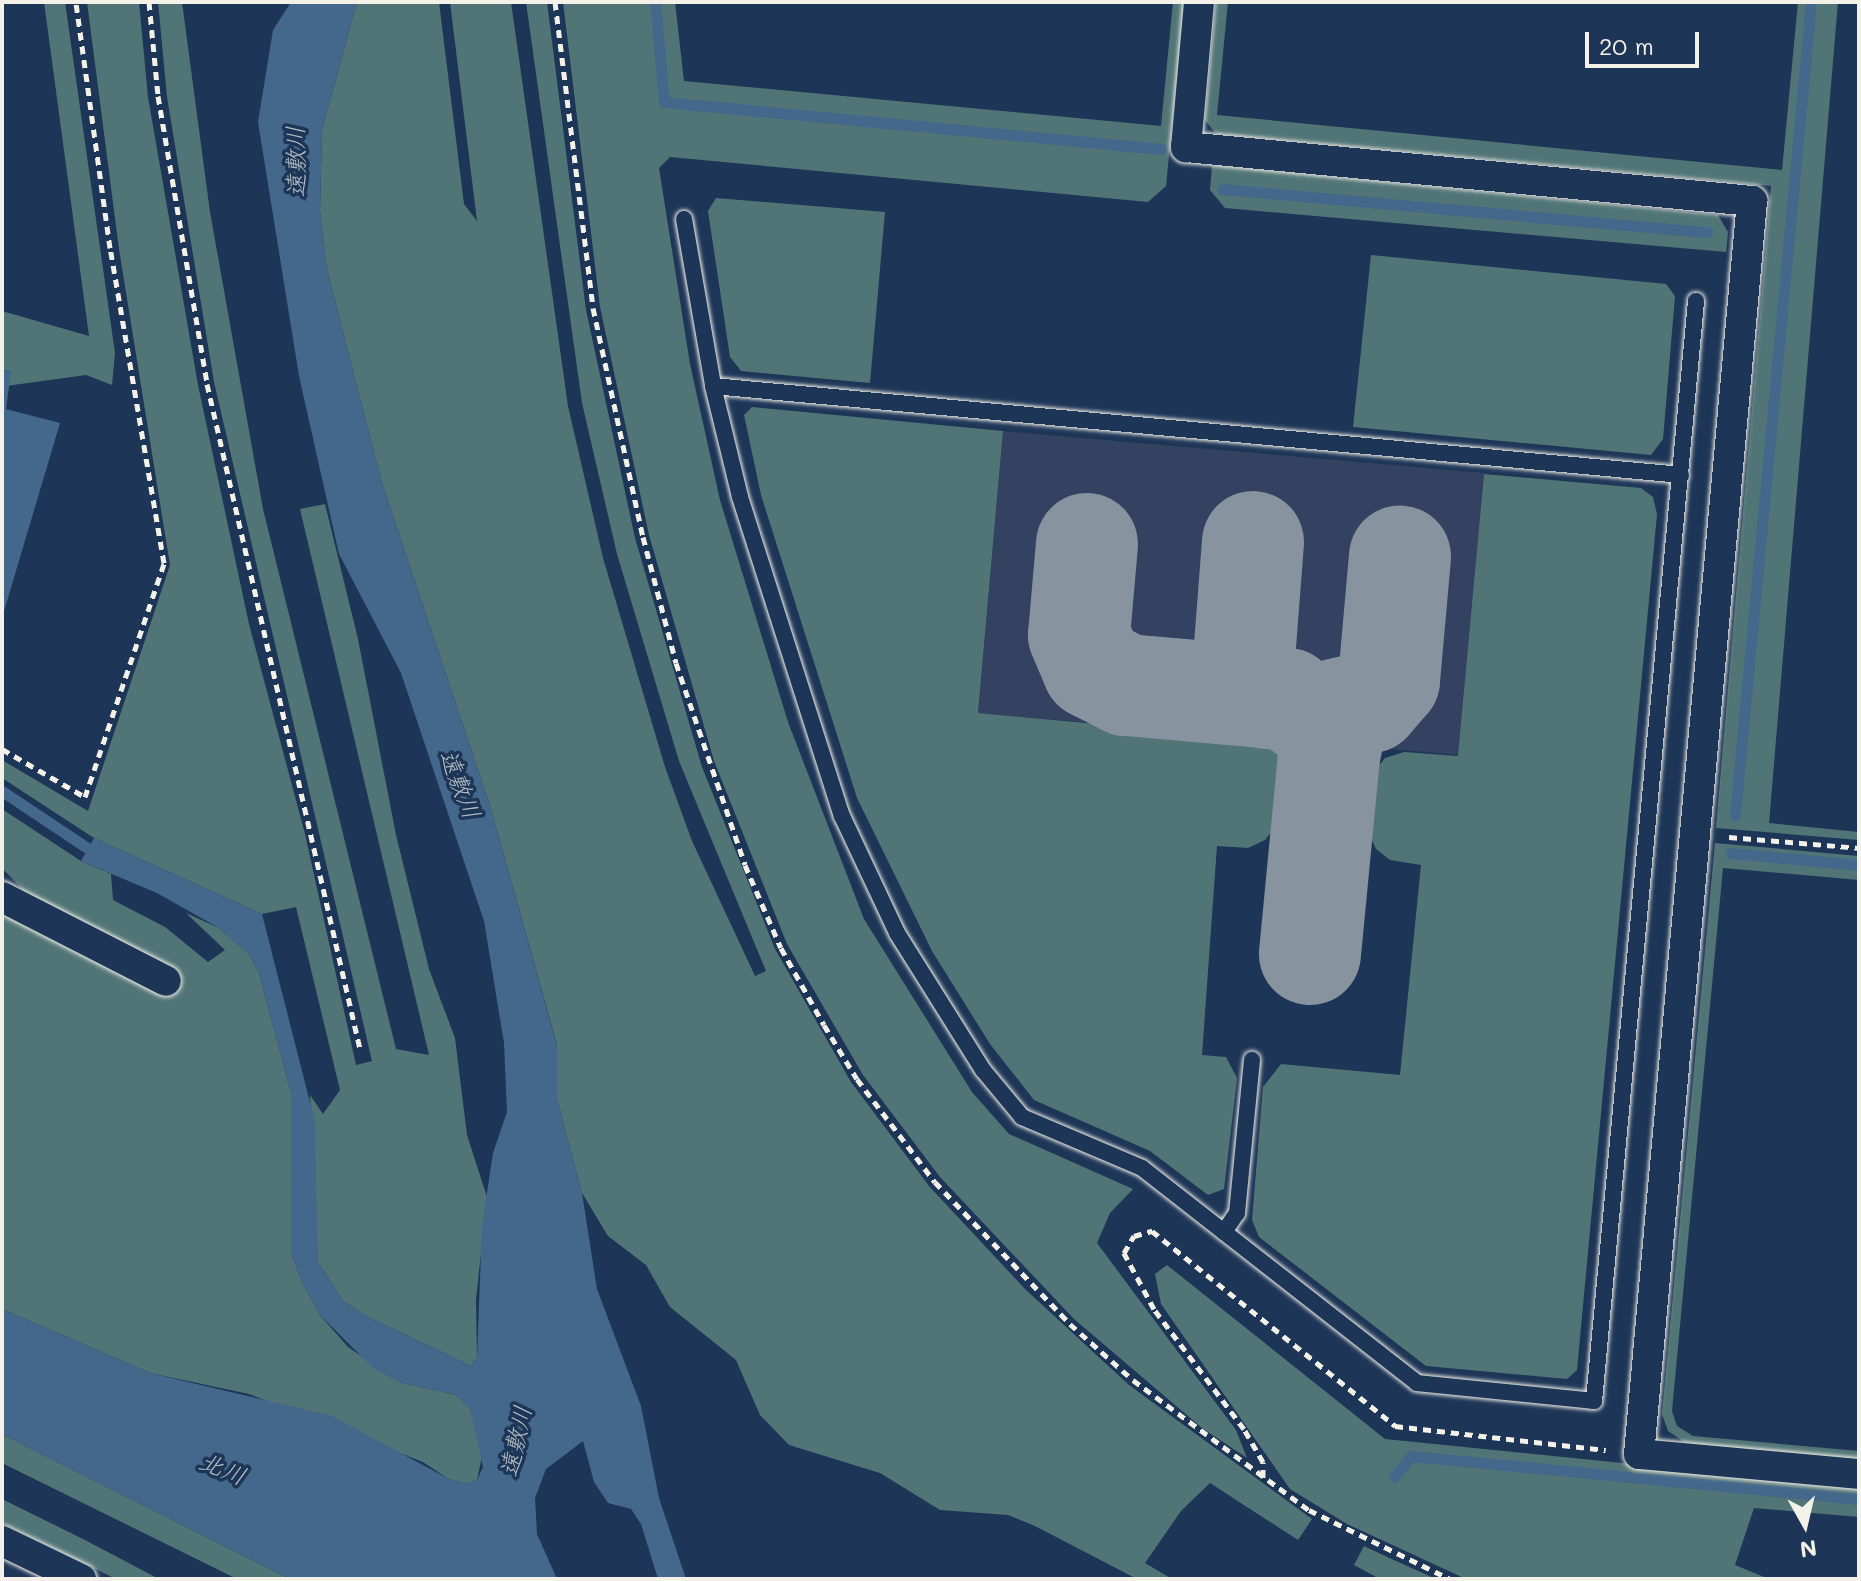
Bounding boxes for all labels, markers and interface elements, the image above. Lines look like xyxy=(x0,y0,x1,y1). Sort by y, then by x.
scale bar xyxy=(1589,16,1703,66)
text: 20 m xyxy=(1599,30,1654,61)
water label: 遠敷川 xyxy=(280,126,310,198)
water label: 遠敷川 xyxy=(435,745,487,823)
water label: 遠敷川 xyxy=(493,1403,537,1479)
water label: 北川 xyxy=(195,1446,251,1490)
north arrow xyxy=(1765,1485,1845,1565)
text: N xyxy=(1798,1534,1819,1565)

